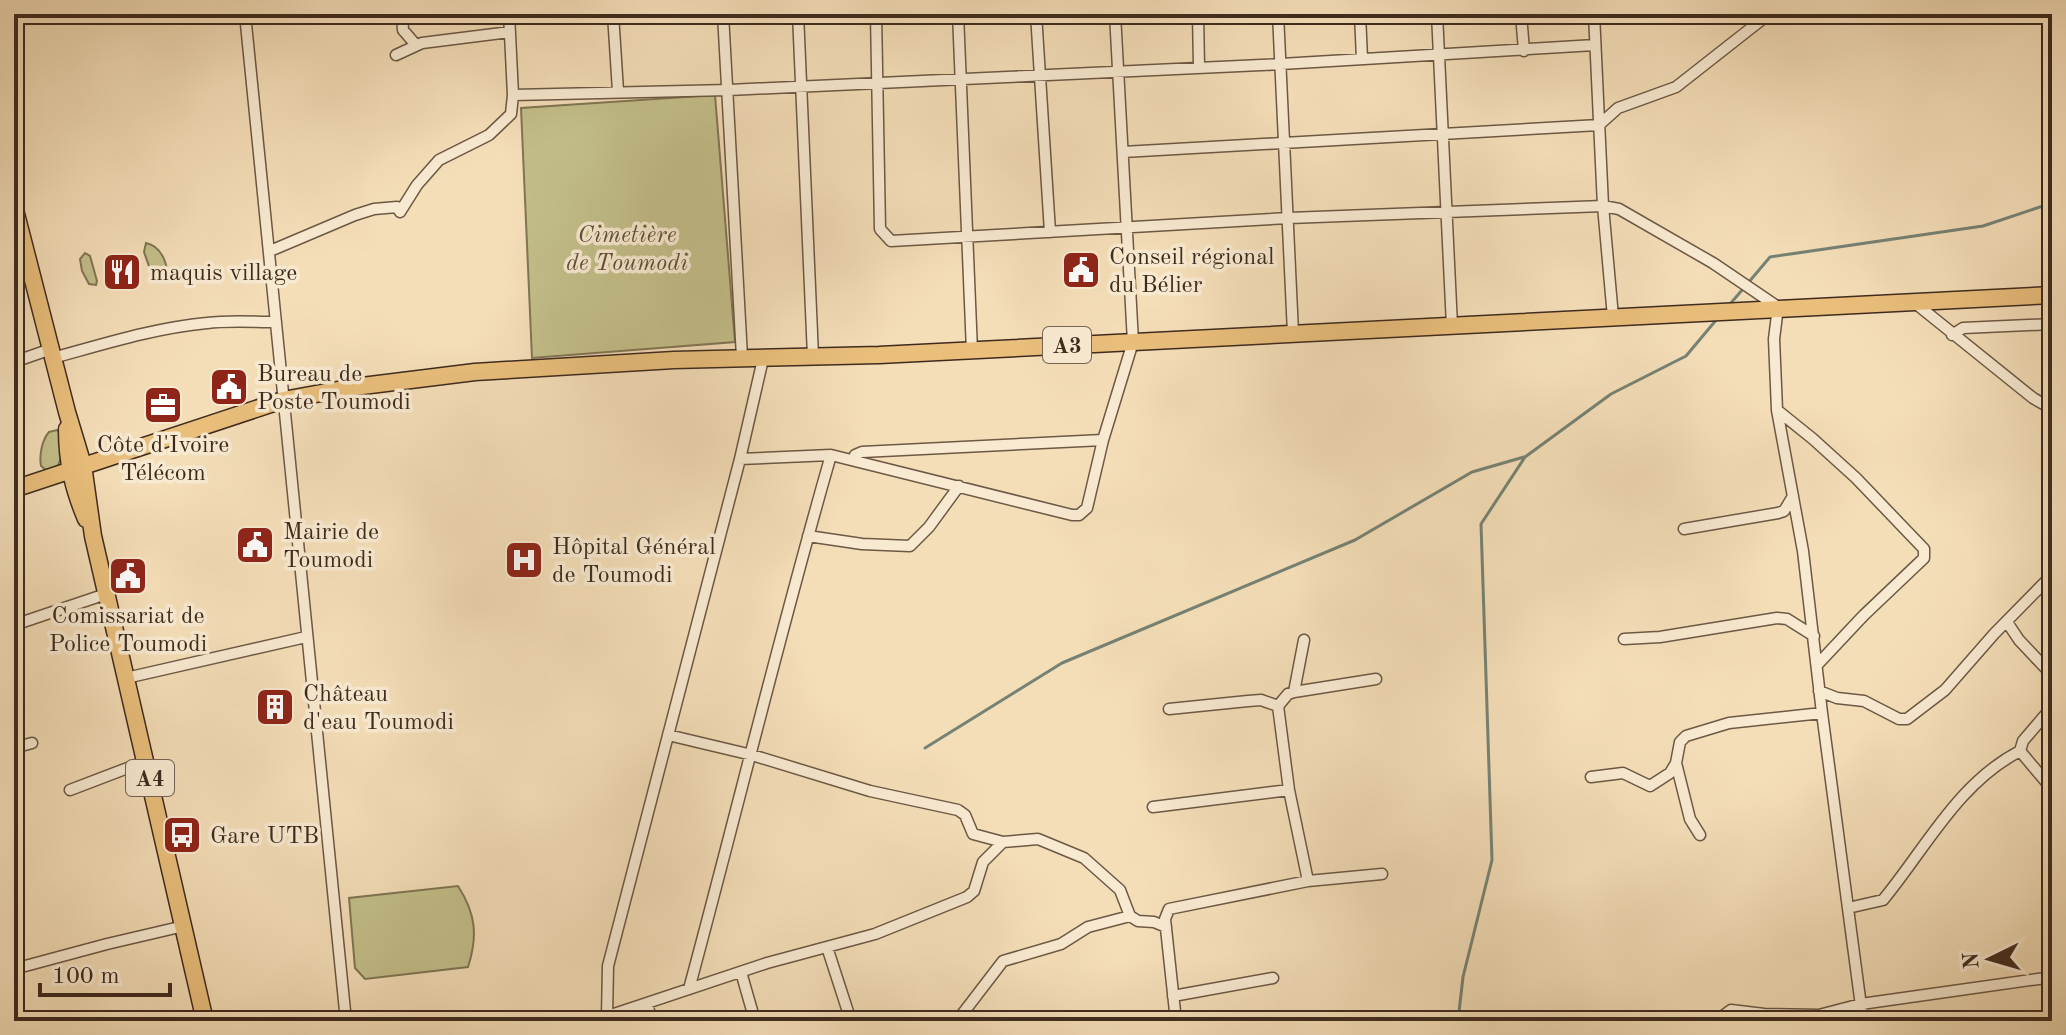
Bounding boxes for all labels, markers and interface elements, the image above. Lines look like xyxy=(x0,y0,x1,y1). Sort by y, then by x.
park label: Cimetière de Toumodi xyxy=(566,224,688,276)
place label: Conseil régional du Bélier xyxy=(1109,246,1275,298)
public building icon: Conseil régional du Bélier xyxy=(1060,249,1102,291)
restaurant icon: maquis village xyxy=(101,251,143,293)
place label: maquis village xyxy=(150,262,297,286)
road number: A3 xyxy=(1043,327,1091,363)
place label: Bureau de Poste Toumodi xyxy=(257,363,411,415)
public building icon: Bureau de Poste Toumodi xyxy=(208,366,250,408)
office icon: Côte d'Ivoire Télécom xyxy=(142,384,184,426)
place label: Côte d'Ivoire Télécom xyxy=(97,434,229,486)
place label: Mairie de Toumodi xyxy=(283,521,379,573)
public building icon: Mairie de Toumodi xyxy=(234,524,276,566)
place label: Hôpital Général de Toumodi xyxy=(552,536,716,588)
hospital icon: Hôpital Général de Toumodi xyxy=(503,539,545,581)
public building icon: Comissariat de Police Toumodi xyxy=(107,555,149,597)
place label: Comissariat de Police Toumodi xyxy=(49,605,207,657)
place label: Château d'eau Toumodi xyxy=(303,683,454,735)
building icon: Château d'eau Toumodi xyxy=(254,686,296,728)
road number: A4 xyxy=(126,760,174,796)
bus stop icon: Gare UTB xyxy=(161,814,203,856)
place label: Gare UTB xyxy=(210,825,319,849)
north arrow xyxy=(1950,919,2030,999)
scale bar xyxy=(40,947,170,997)
text: N xyxy=(1960,951,1984,970)
text: 100 m xyxy=(52,965,120,989)

